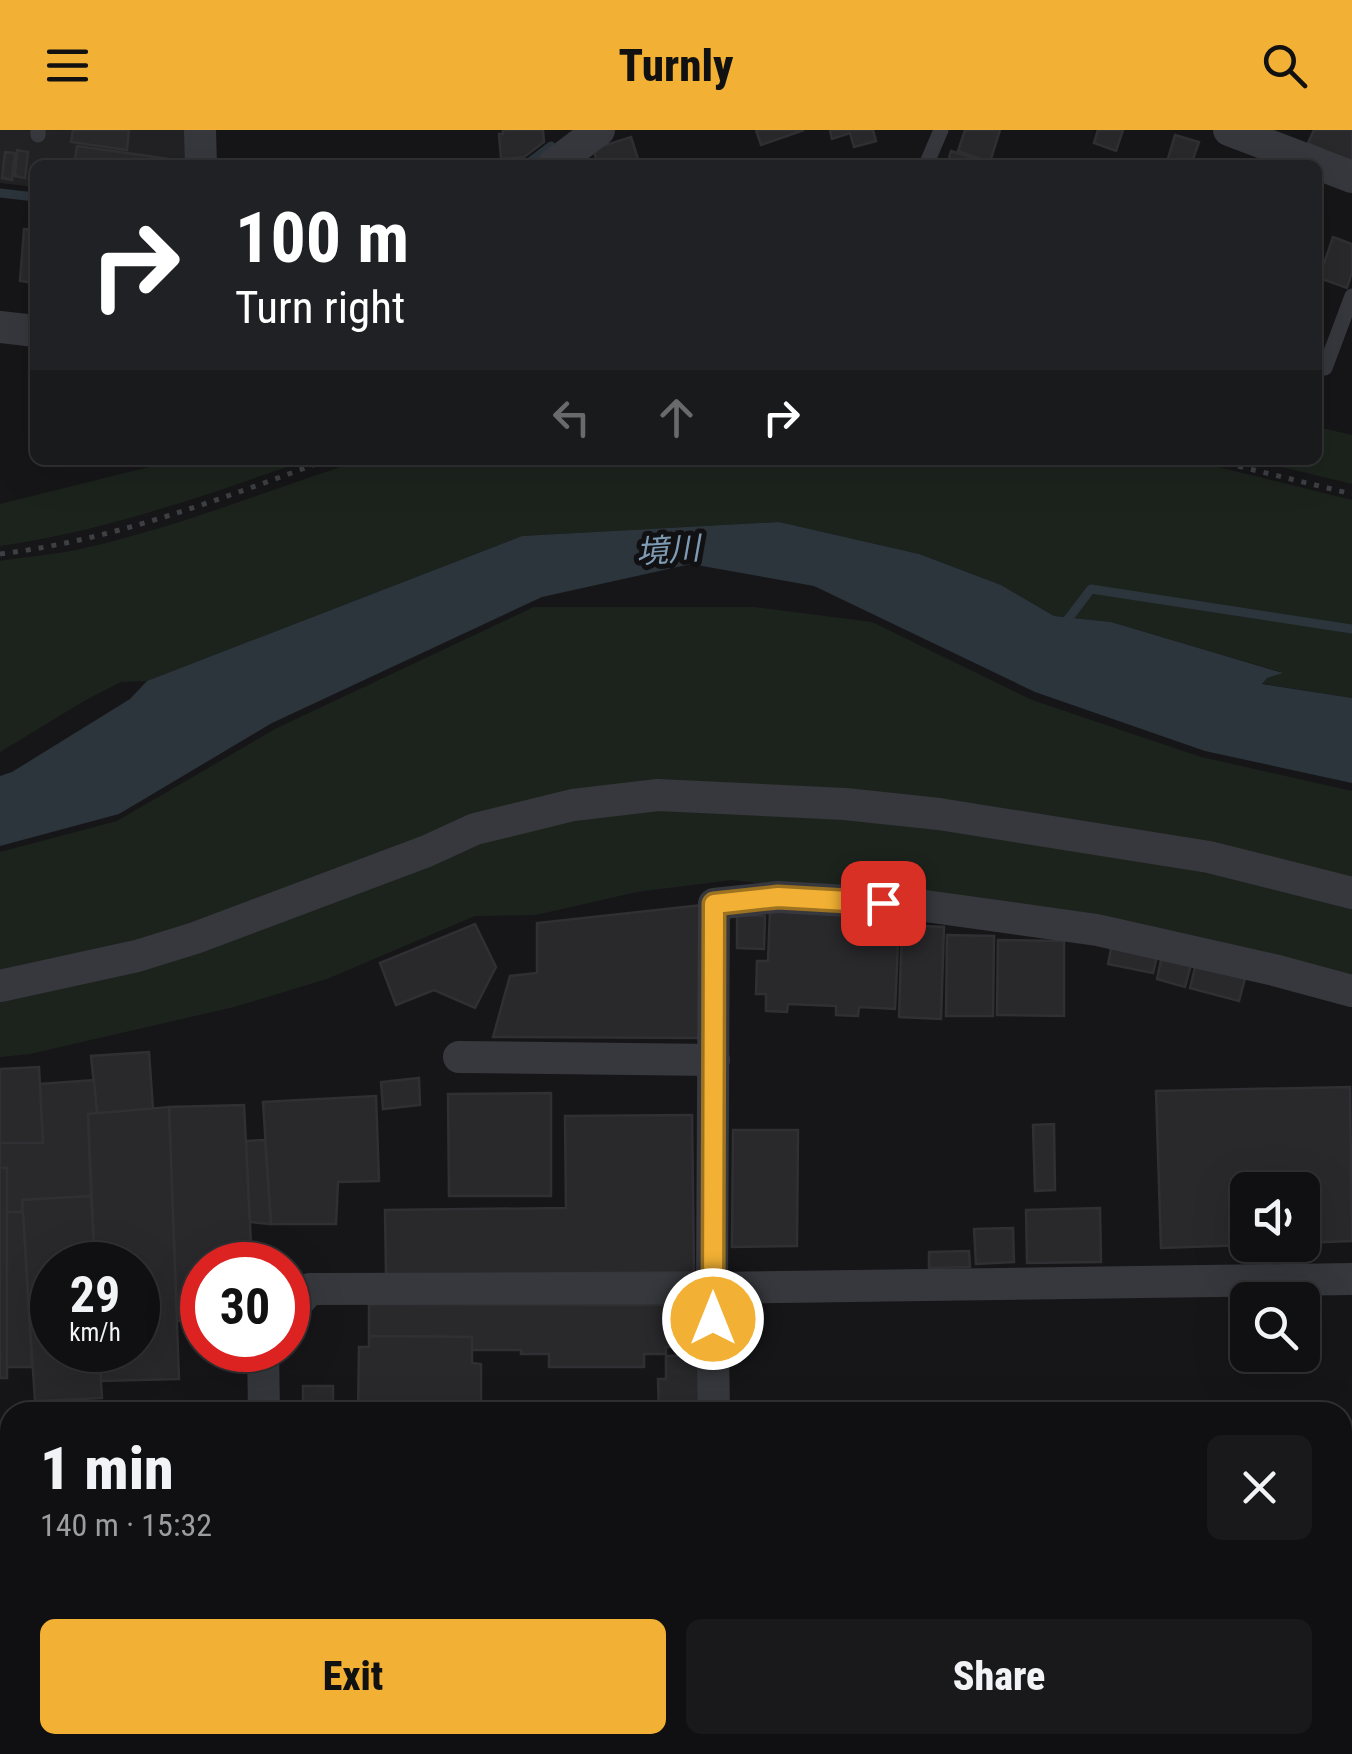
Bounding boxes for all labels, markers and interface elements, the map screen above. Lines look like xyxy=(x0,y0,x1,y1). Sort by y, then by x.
icon: menu xyxy=(40,38,95,93)
icon: search xyxy=(1257,38,1312,93)
text: Turnly xyxy=(619,39,733,92)
text: 100 m xyxy=(235,197,409,279)
icon: right xyxy=(70,200,200,330)
text: Turn right xyxy=(235,281,405,334)
icon: left xyxy=(544,390,599,445)
icon: ahead xyxy=(649,390,704,445)
icon: right xyxy=(754,390,809,445)
water label: 境川 xyxy=(635,529,704,571)
pin xyxy=(841,861,926,946)
icon: arrive xyxy=(856,876,911,931)
map controls xyxy=(1230,1172,1320,1372)
button: sound xyxy=(1230,1172,1320,1262)
speed limit sign: 30 xyxy=(180,1242,310,1372)
text: 29 xyxy=(70,1266,120,1324)
position arrow xyxy=(661,1267,765,1371)
button: search xyxy=(1230,1282,1320,1372)
text: km/h xyxy=(69,1318,121,1347)
text: 1 min xyxy=(40,1433,174,1504)
button: close xyxy=(1207,1435,1312,1540)
text: 140 m · 15:32 xyxy=(40,1506,212,1544)
button: Exit xyxy=(40,1619,666,1734)
button: Share xyxy=(686,1619,1312,1734)

